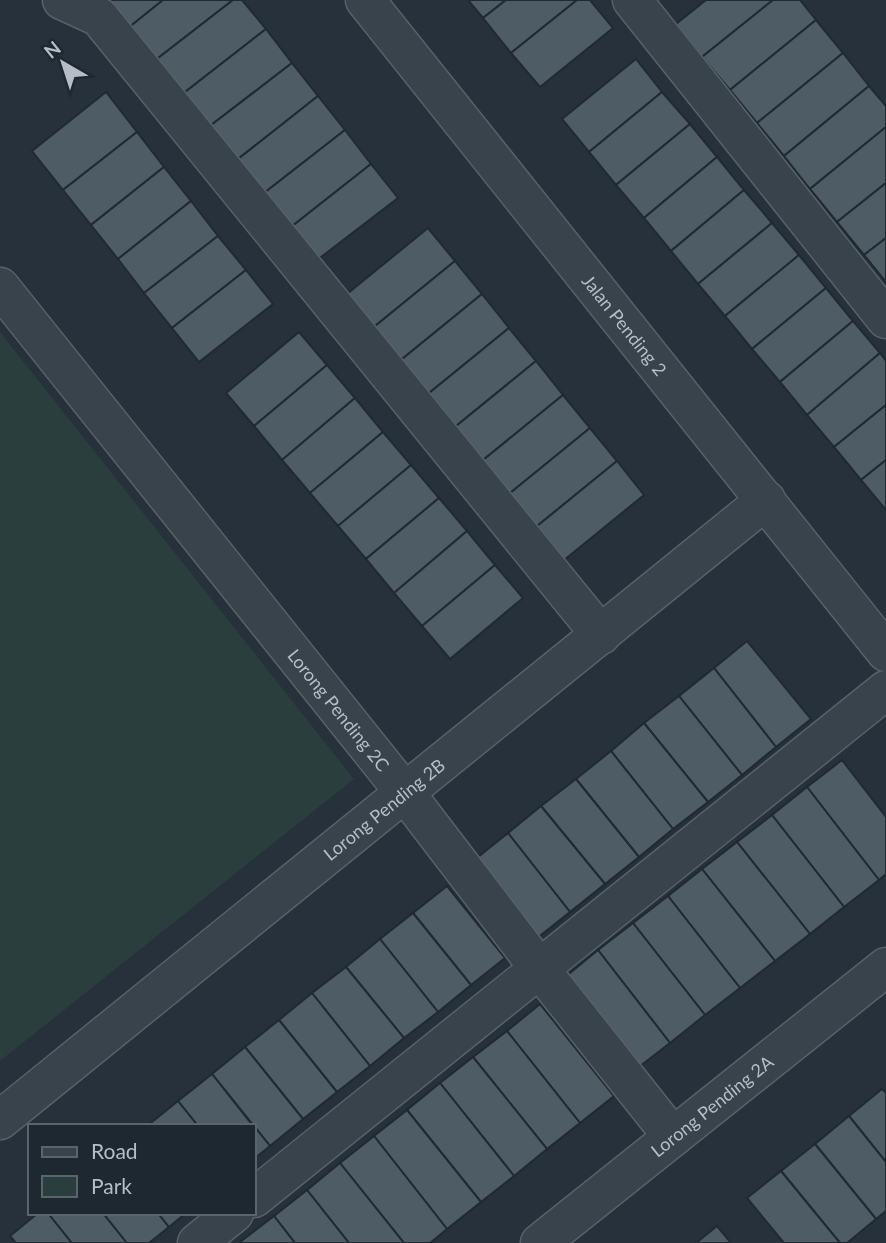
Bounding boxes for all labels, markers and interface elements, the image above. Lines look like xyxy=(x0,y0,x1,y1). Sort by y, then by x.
north arrow xyxy=(28,28,98,98)
text: N xyxy=(39,36,65,63)
street label: Jalan Pending 2 xyxy=(578,270,672,380)
street label: Lorong Pending 2C xyxy=(283,645,394,776)
street label: Lorong Pending 2B xyxy=(319,754,449,865)
street label: Lorong Pending 2A xyxy=(646,1050,778,1161)
legend xyxy=(28,1124,256,1215)
text: Road xyxy=(91,1138,138,1163)
text: Park xyxy=(91,1173,132,1198)

